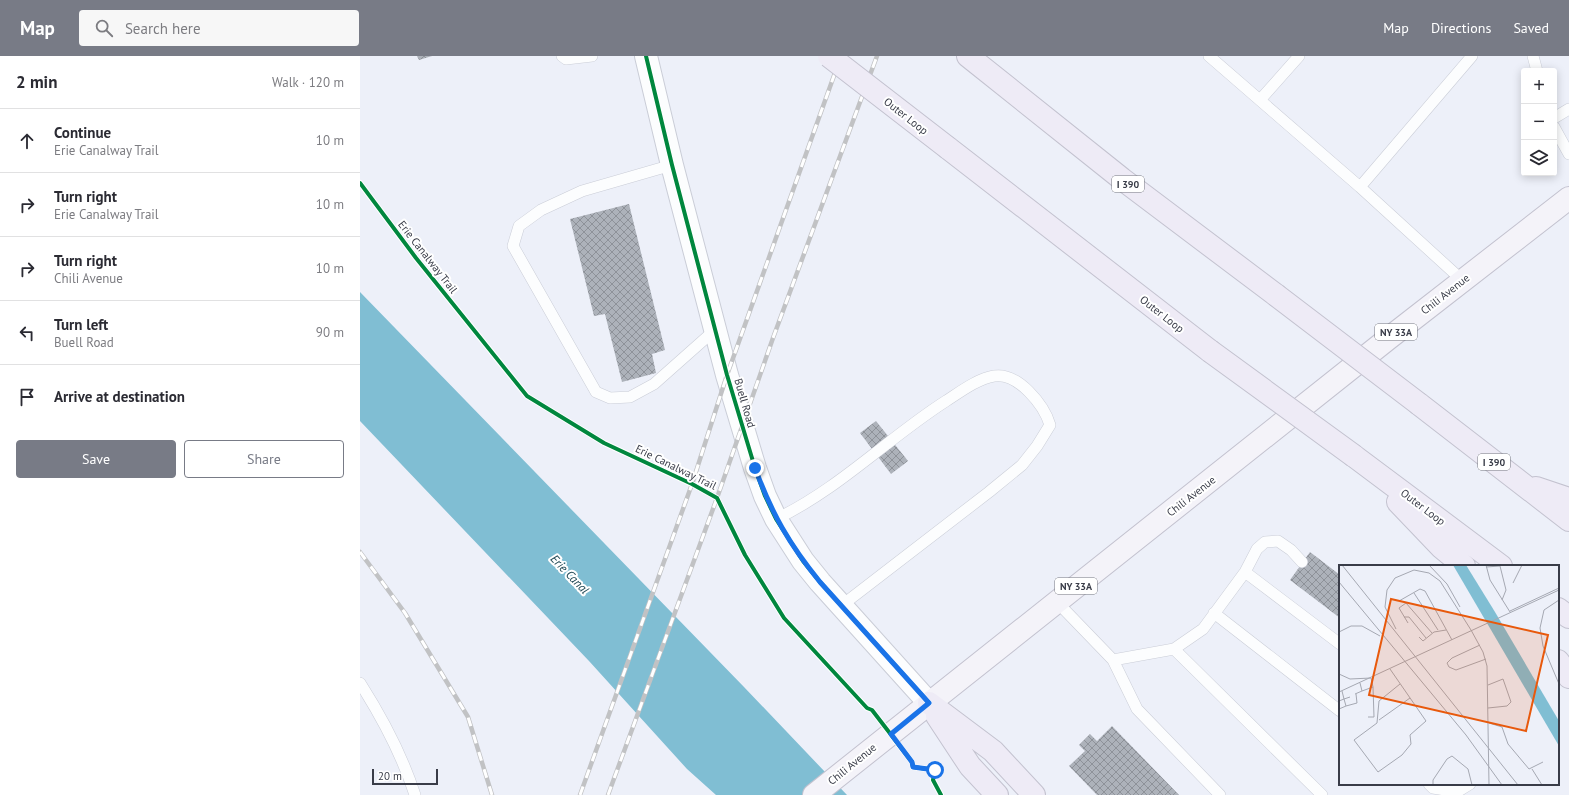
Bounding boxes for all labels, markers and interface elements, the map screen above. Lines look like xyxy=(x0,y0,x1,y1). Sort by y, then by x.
search box xyxy=(79,10,359,46)
text: Map xyxy=(20,16,55,40)
icon: search xyxy=(93,17,115,39)
text: Search here xyxy=(125,19,201,38)
text: Map xyxy=(1383,19,1409,37)
text: Directions xyxy=(1431,19,1491,37)
text: Saved xyxy=(1513,19,1549,37)
map controls xyxy=(1521,68,1557,176)
button: + xyxy=(1521,68,1557,104)
text: 2 min xyxy=(16,71,57,93)
text: Walk · 120 m xyxy=(272,74,344,91)
street label: Outer Loop xyxy=(881,94,931,138)
button: − xyxy=(1521,104,1557,140)
text: Continue xyxy=(54,123,111,142)
icon: ahead xyxy=(16,130,38,152)
text: 10 m xyxy=(316,132,344,149)
button: layers xyxy=(1521,140,1557,176)
text: Erie Canalway Trail xyxy=(54,142,159,159)
road number: I 390 xyxy=(1112,176,1144,192)
text: Turn right xyxy=(54,187,117,206)
icon: right xyxy=(16,194,38,216)
text: 10 m xyxy=(316,196,344,213)
text: Erie Canalway Trail xyxy=(54,206,159,223)
street label: Erie Canalway Trail xyxy=(395,218,461,297)
text: Turn right xyxy=(54,251,117,270)
icon: right xyxy=(16,258,38,280)
text: 10 m xyxy=(316,260,344,277)
text: Chili Avenue xyxy=(54,270,123,287)
street label: Chili Avenue xyxy=(1418,270,1473,317)
street label: Outer Loop xyxy=(1137,292,1187,336)
text: Turn left xyxy=(54,315,108,334)
icon: left xyxy=(16,322,38,344)
text: 90 m xyxy=(316,324,344,341)
road number: NY 33A xyxy=(1375,324,1417,340)
text: Buell Road xyxy=(54,334,114,351)
street label: Buell Road xyxy=(731,377,759,429)
icon: arrive xyxy=(16,386,38,408)
text: Arrive at destination xyxy=(54,387,185,406)
button: Save xyxy=(16,440,176,478)
button: Share xyxy=(184,440,344,478)
street label: Erie Canalway Trail xyxy=(633,441,720,493)
road number: I 390 xyxy=(1478,454,1510,470)
route end xyxy=(746,459,764,477)
street label: Chili Avenue xyxy=(1164,472,1219,519)
street label: Outer Loop xyxy=(1398,486,1448,528)
water label: Erie Canal xyxy=(548,551,593,597)
inset map xyxy=(1339,565,1559,785)
road number: NY 33A xyxy=(1055,578,1097,594)
street label: Chili Avenue xyxy=(825,740,879,788)
route start xyxy=(926,761,944,779)
scale bar xyxy=(372,767,438,786)
text: 20 m xyxy=(378,769,402,783)

